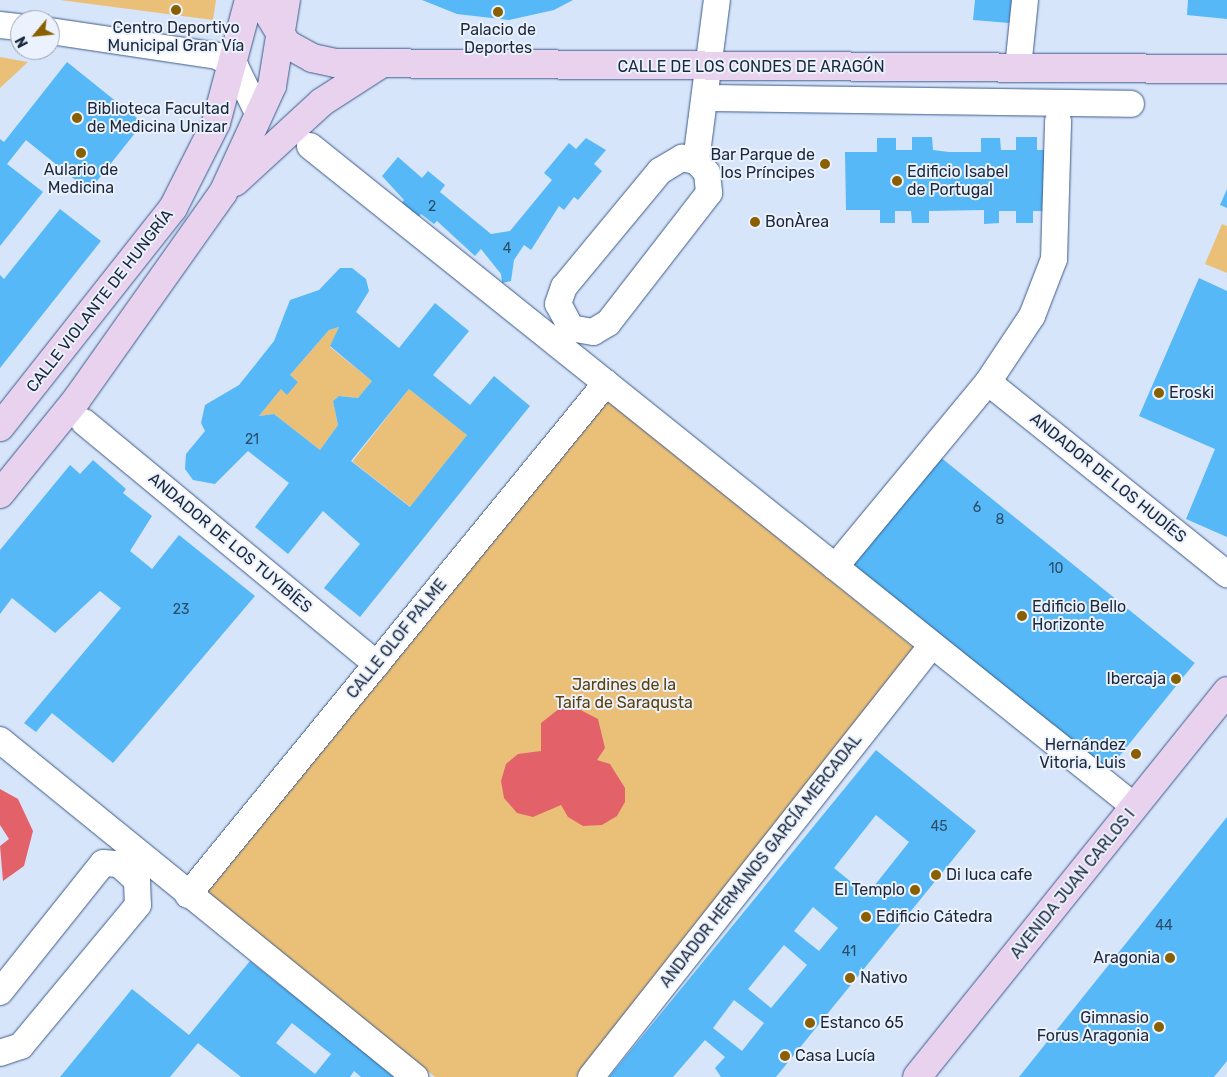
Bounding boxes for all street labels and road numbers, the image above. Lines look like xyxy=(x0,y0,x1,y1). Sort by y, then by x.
street label: CALLE DE LOS CONDES DE ARAGÓN xyxy=(617,57,885,77)
street label: CALLE VIOLANTE DE HUNGRÍA xyxy=(23,206,177,396)
street label: ANDADOR DE LOS HUDÍES xyxy=(1026,409,1190,547)
street label: ANDADOR DE LOS TUYIBÍES xyxy=(144,469,316,617)
street label: CALLE OLOF PALME xyxy=(343,575,451,703)
street label: ANDADOR HERMANOS GARCÍA MERCADAL xyxy=(656,730,866,992)
street label: AVENIDA JUAN CARLOS I xyxy=(1006,805,1140,963)

